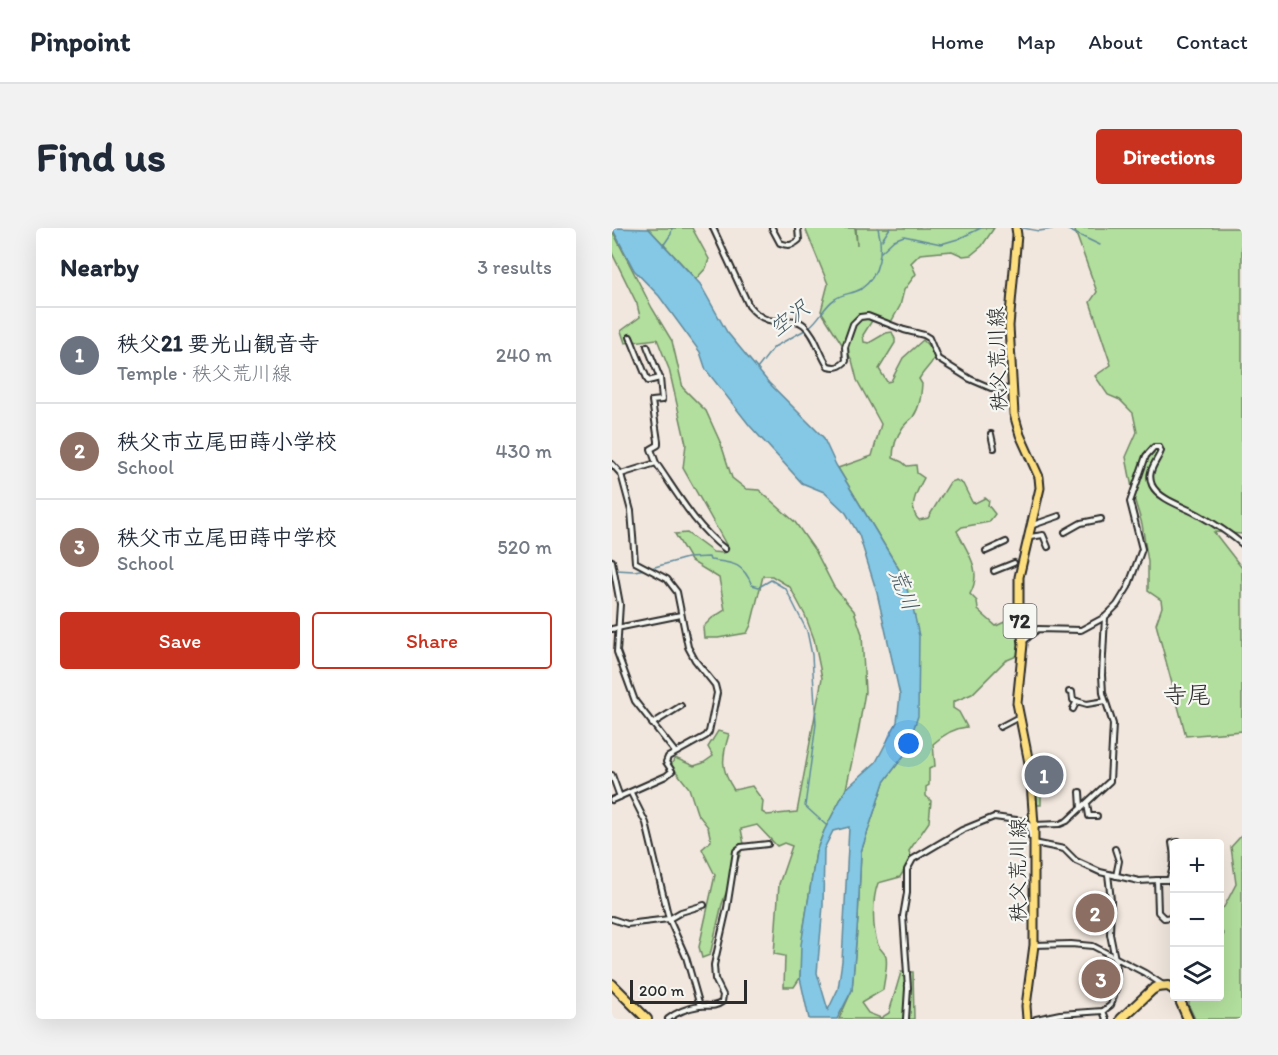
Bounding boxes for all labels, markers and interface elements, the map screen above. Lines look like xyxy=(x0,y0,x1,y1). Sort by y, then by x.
text: Pinpoint xyxy=(30,24,131,58)
text: Home xyxy=(931,29,984,54)
text: Map xyxy=(1017,29,1056,54)
text: About xyxy=(1089,29,1143,54)
text: Contact xyxy=(1176,29,1248,54)
button: Directions xyxy=(1096,129,1242,184)
text: Find us xyxy=(36,131,166,182)
text: Nearby xyxy=(60,251,139,283)
text: 3 results xyxy=(477,255,552,279)
water label: 空沢 xyxy=(763,293,815,342)
street label: 秩父荒川線 xyxy=(983,306,1011,412)
text: 秩父21 要光山観音寺 xyxy=(117,330,320,357)
text: 1 xyxy=(75,343,84,367)
text: 240 m xyxy=(496,343,552,367)
text: Temple · 秩父荒川線 xyxy=(117,361,291,385)
text: 秩父市立尾田蒔小学校 xyxy=(117,428,337,455)
text: 2 xyxy=(74,439,85,463)
text: 430 m xyxy=(495,439,552,463)
text: School xyxy=(117,455,174,479)
text: 秩父市立尾田蒔中学校 xyxy=(117,524,337,551)
text: 3 xyxy=(74,535,85,559)
text: 520 m xyxy=(497,535,552,559)
text: School xyxy=(117,551,174,575)
water label: 荒川 xyxy=(884,564,924,614)
road number: 72 xyxy=(1004,604,1036,638)
button: Save xyxy=(60,612,300,669)
button: Share xyxy=(312,612,552,669)
district label: 寺尾 xyxy=(1163,680,1211,709)
your location xyxy=(894,729,923,758)
pin: 1 xyxy=(1024,752,1064,798)
street label: 秩父荒川線 xyxy=(1005,818,1030,923)
map controls xyxy=(1170,839,1224,1001)
button: + xyxy=(1170,839,1224,893)
pin: 2 xyxy=(1076,890,1114,936)
button: − xyxy=(1170,893,1224,947)
button: layers xyxy=(1170,947,1224,1001)
pin: 3 xyxy=(1082,956,1120,1002)
scale bar xyxy=(630,977,747,1004)
text: 200 m xyxy=(639,981,684,1000)

